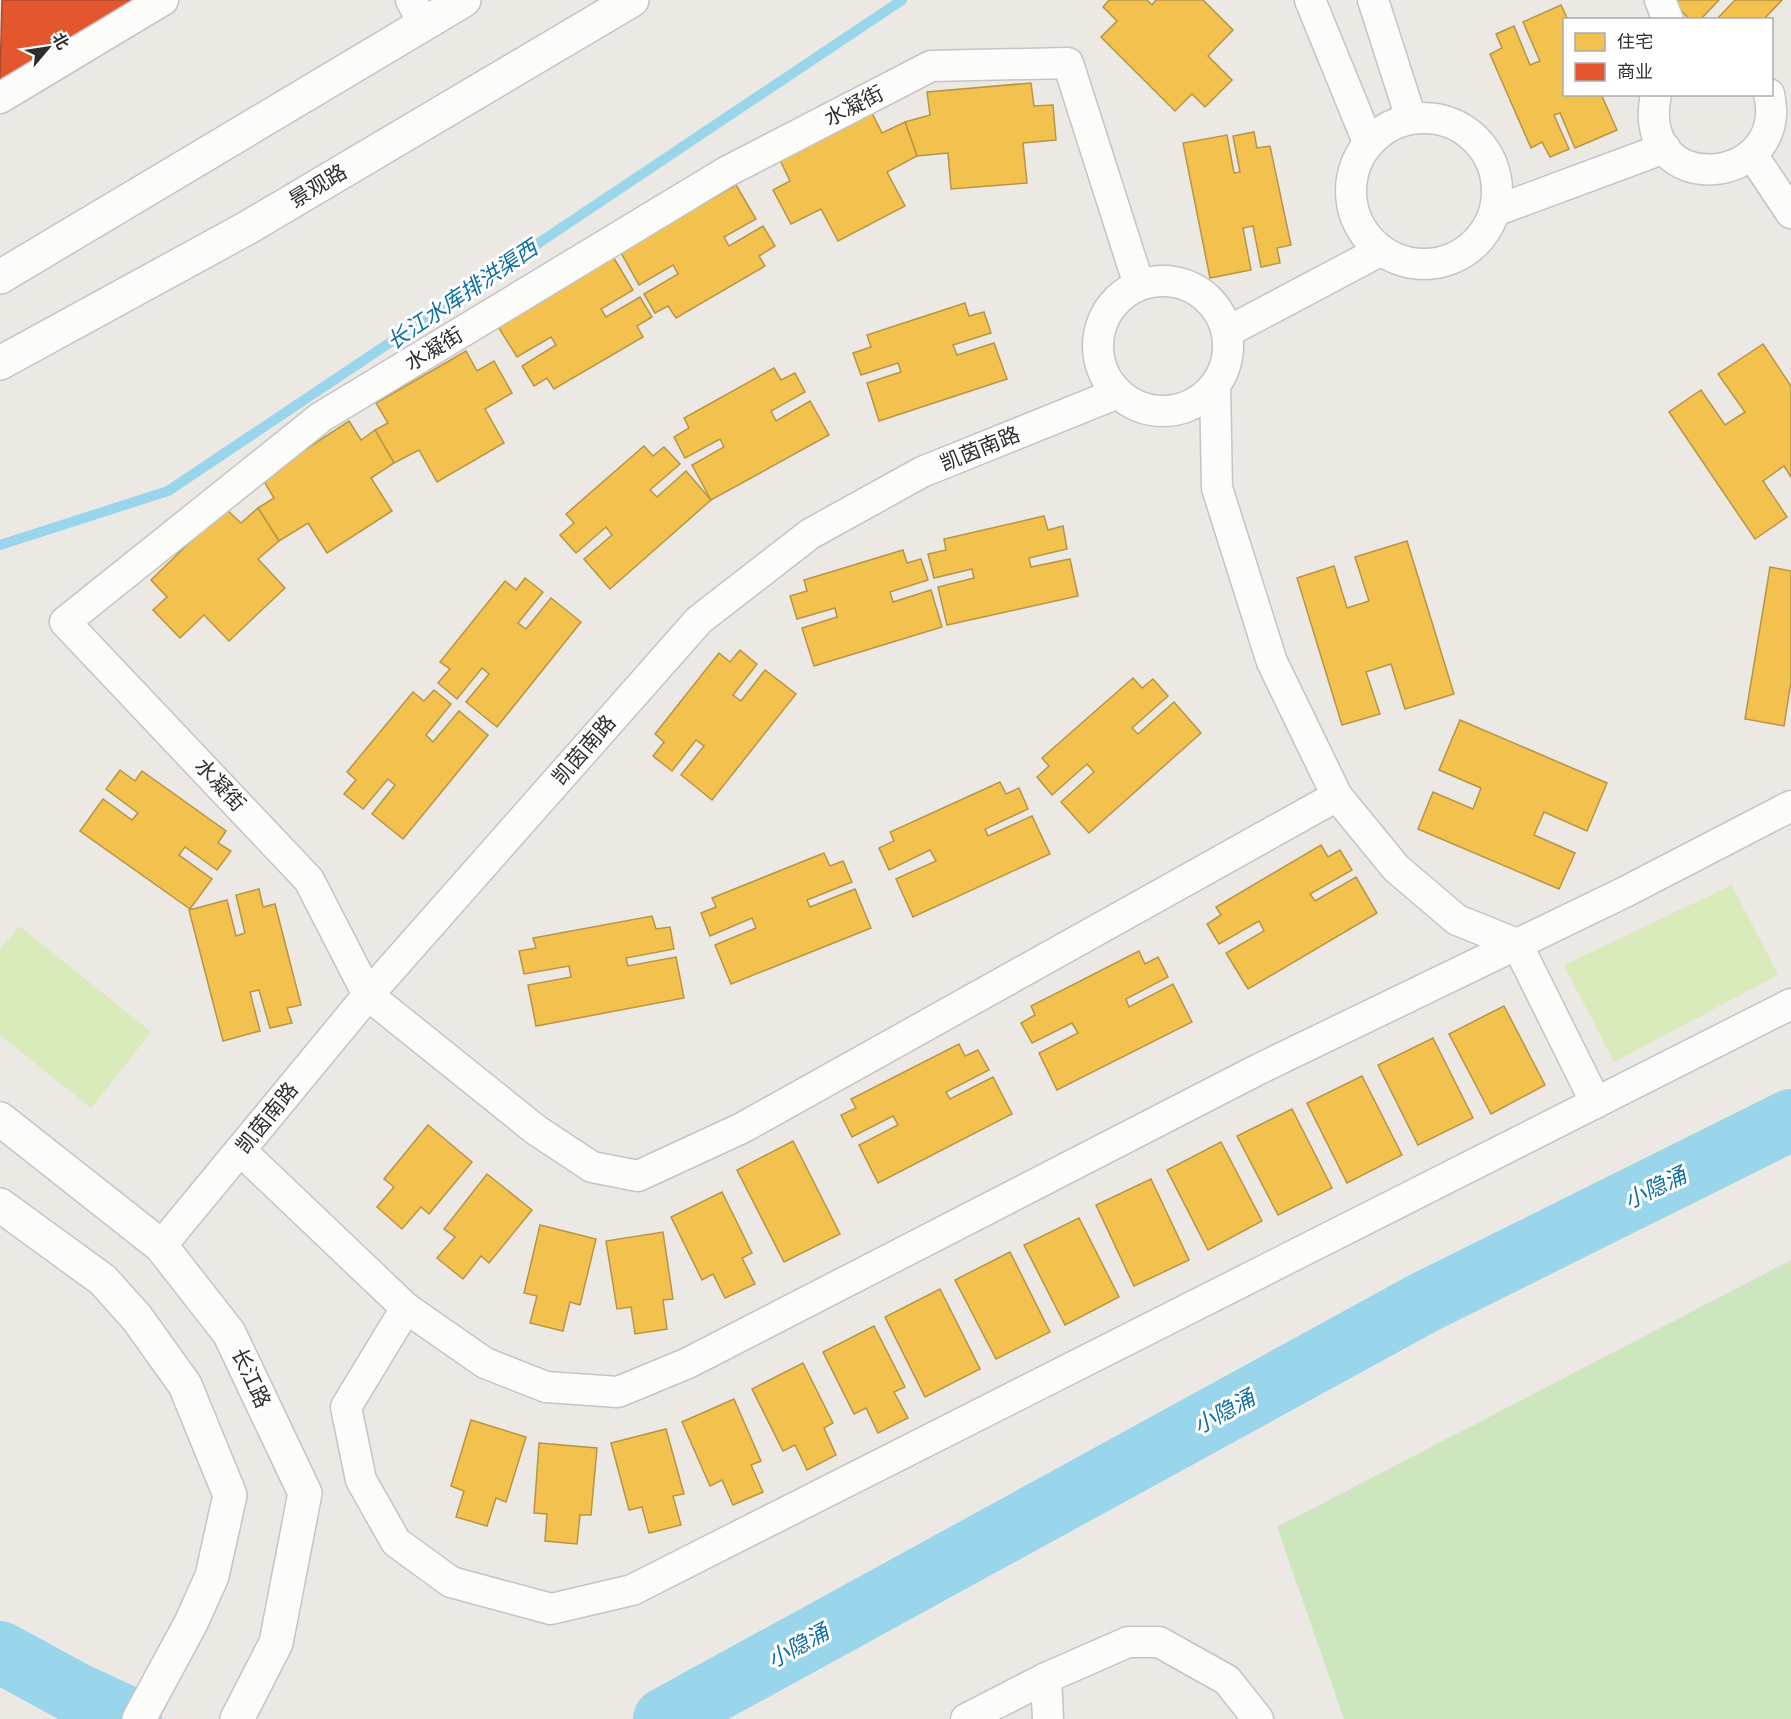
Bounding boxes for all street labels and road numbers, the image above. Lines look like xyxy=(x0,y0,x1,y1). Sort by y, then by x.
street label: 水凝街 xyxy=(820,80,888,132)
street label: 景观路 xyxy=(284,159,352,213)
street label: 水凝街 xyxy=(400,322,468,376)
street label: 凯茵南路 xyxy=(936,421,1024,477)
street label: 凯茵南路 xyxy=(547,710,621,790)
street label: 水凝街 xyxy=(189,753,251,817)
street label: 凯茵南路 xyxy=(230,1077,304,1159)
street label: 长江路 xyxy=(226,1344,276,1412)

